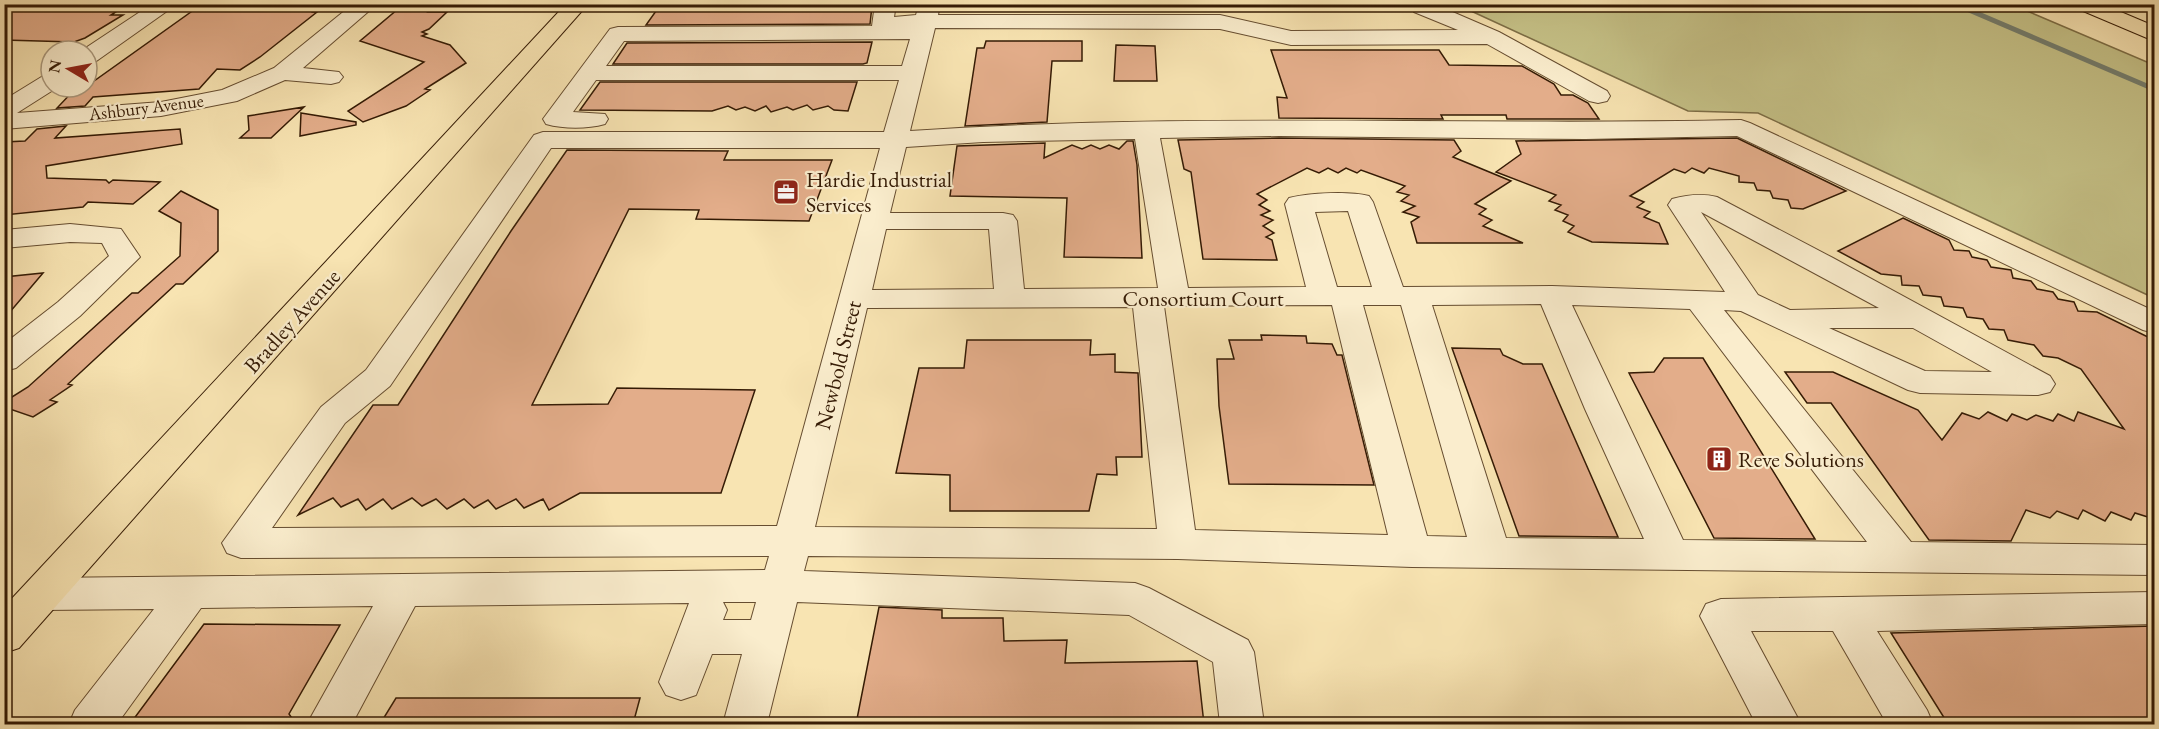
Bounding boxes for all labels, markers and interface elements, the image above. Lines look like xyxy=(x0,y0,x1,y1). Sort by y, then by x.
north arrow xyxy=(39,39,99,99)
text: N xyxy=(43,58,66,75)
street label: Ashbury Avenue xyxy=(86,89,205,126)
place label: Hardie Industrial Services xyxy=(806,165,952,219)
office icon: Hardie Industrial Services xyxy=(771,177,801,207)
street label: Bradley Avenue xyxy=(237,262,347,379)
street label: Consortium Court xyxy=(1122,284,1284,313)
street label: Newbold Street xyxy=(808,297,868,433)
building icon: Reve Solutions xyxy=(1704,444,1734,474)
place label: Reve Solutions xyxy=(1738,445,1864,474)

